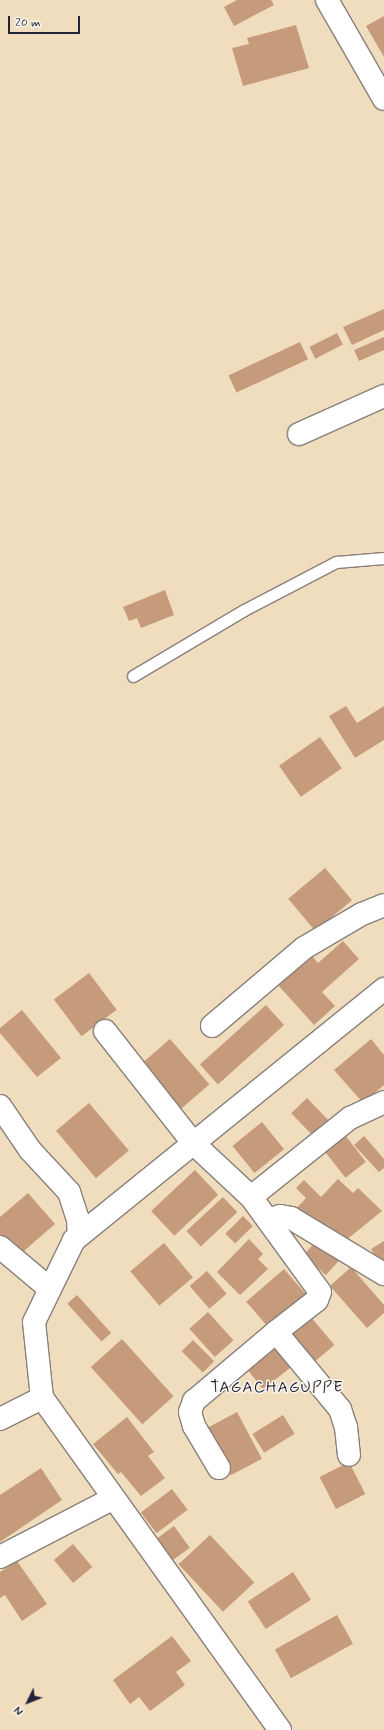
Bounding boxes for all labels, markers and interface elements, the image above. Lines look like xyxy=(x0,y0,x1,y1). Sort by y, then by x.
scale bar xyxy=(10,8,82,34)
text: 20 m xyxy=(15,15,41,31)
district label: TAGACHAGUPPE xyxy=(210,1378,344,1398)
north arrow xyxy=(8,1682,48,1722)
text: N xyxy=(12,1703,27,1718)

